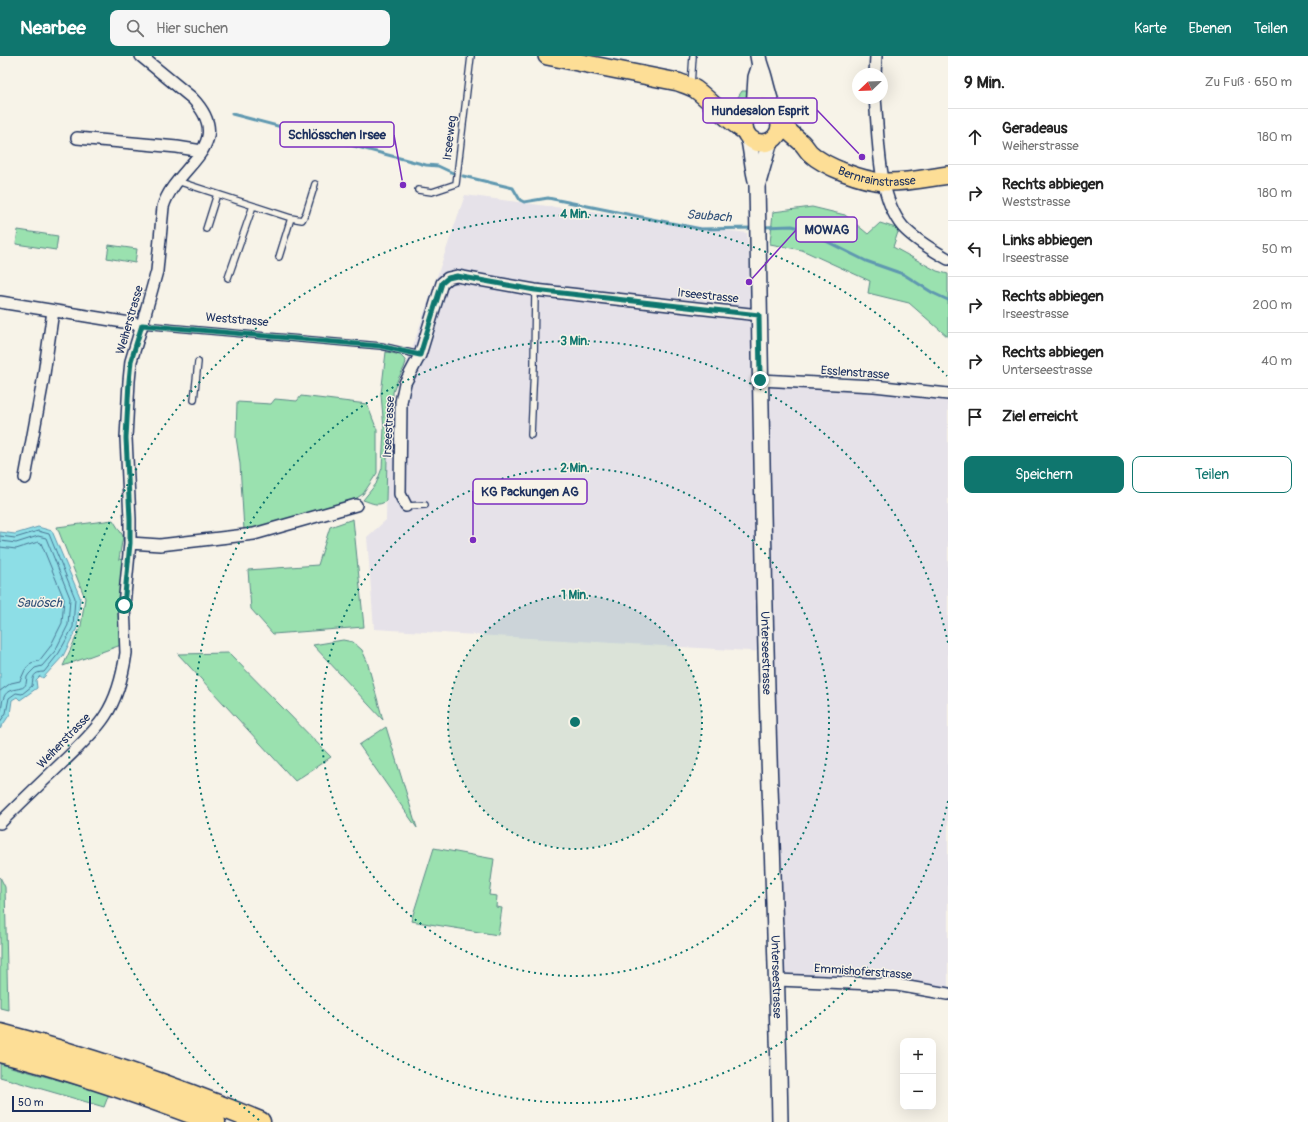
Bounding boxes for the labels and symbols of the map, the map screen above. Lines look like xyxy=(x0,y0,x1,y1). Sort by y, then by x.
north arrow xyxy=(852,68,888,104)
callout: Hundesalon Esprit xyxy=(703,98,817,123)
text: Hundesalon Esprit xyxy=(711,103,810,119)
street label: Irseeweg xyxy=(440,115,460,161)
callout: Schlösschen Irsee xyxy=(280,122,394,147)
text: Schlösschen Irsee xyxy=(288,127,387,143)
street label: Bernrainstrasse xyxy=(836,163,917,190)
water label: Saubach xyxy=(686,206,733,226)
text: 4 Min. xyxy=(559,207,590,222)
callout: MOWAG xyxy=(796,217,857,242)
text: MOWAG xyxy=(805,222,850,238)
street label: Weiherstrasse xyxy=(113,284,147,356)
street label: Irseestrasse xyxy=(677,285,739,307)
street label: Weststrasse xyxy=(205,310,269,330)
text: 3 Min. xyxy=(560,334,590,349)
street label: Esslenstrasse xyxy=(820,363,890,383)
route end xyxy=(751,371,769,389)
street label: Irseestrasse xyxy=(380,396,398,458)
text: 2 Min. xyxy=(560,461,590,476)
callout: KG Packungen AG xyxy=(473,479,587,504)
text: KG Packungen AG xyxy=(481,484,579,500)
text: 1 Min. xyxy=(561,588,589,603)
water label: Sauösch xyxy=(16,595,63,611)
route start xyxy=(115,596,133,614)
street label: Unterseestrasse xyxy=(757,611,775,695)
street label: Weiherstrasse xyxy=(34,710,94,772)
centre of rings xyxy=(568,715,582,729)
street label: Unterseestrasse xyxy=(768,935,785,1019)
street label: Emmishoferstrasse xyxy=(814,961,913,983)
scale bar xyxy=(12,1094,91,1113)

